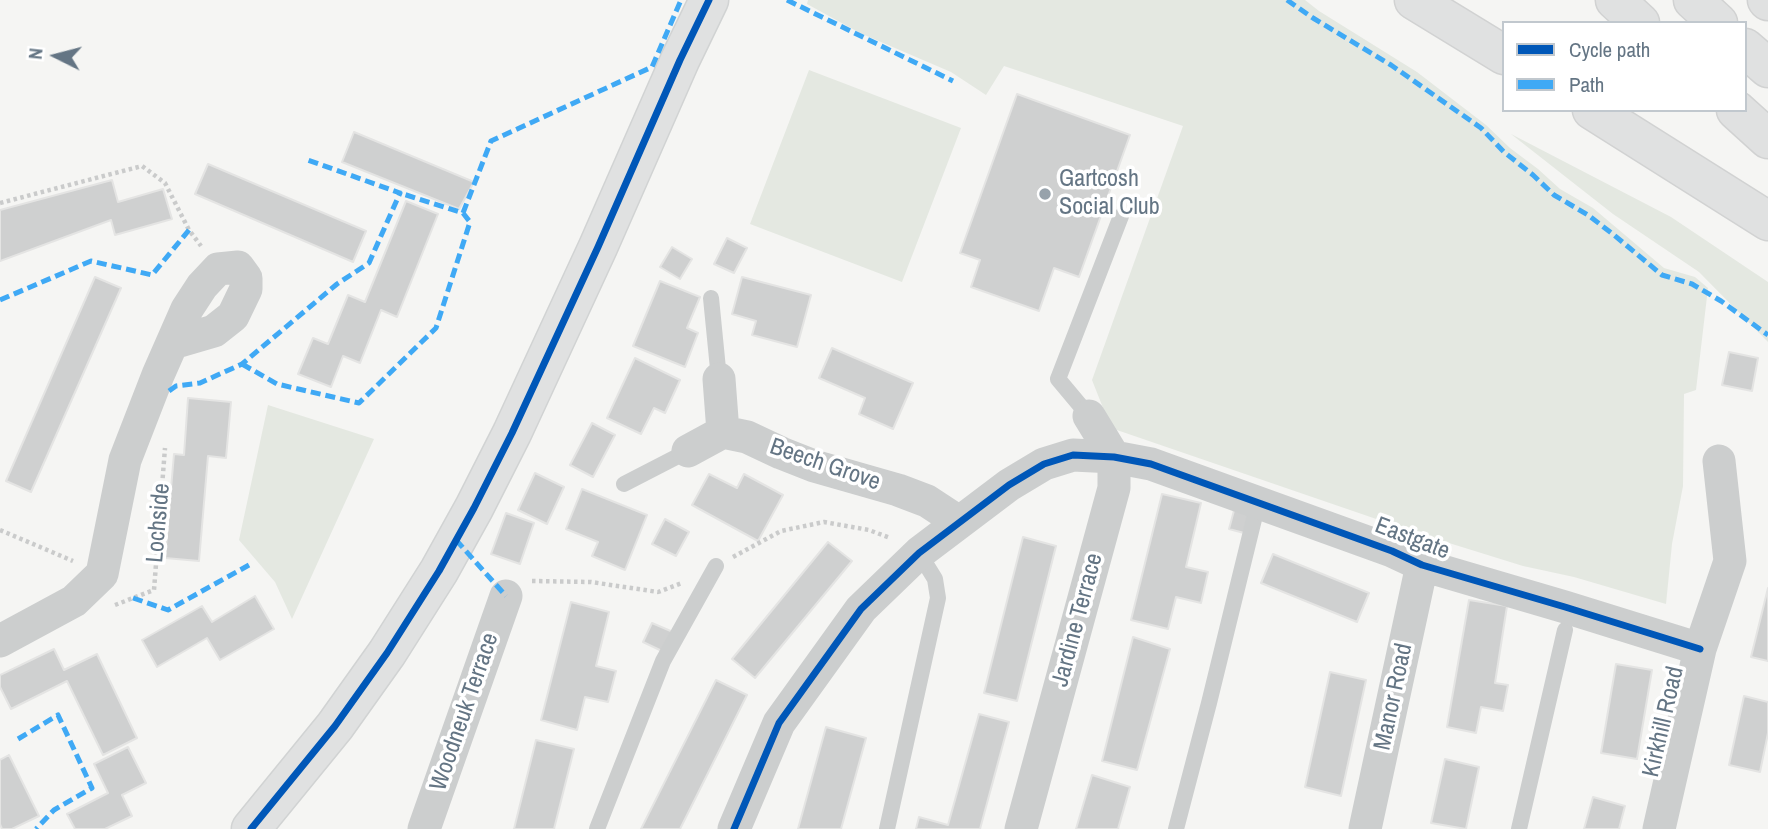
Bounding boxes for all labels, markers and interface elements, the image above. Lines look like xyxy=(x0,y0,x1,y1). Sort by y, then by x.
north arrow xyxy=(21,21,91,91)
legend xyxy=(1502,21,1747,112)
text: Cycle path xyxy=(1569,35,1650,64)
text: N xyxy=(22,47,49,61)
text: Path xyxy=(1569,70,1604,99)
place label: Gartcosh Social Club xyxy=(1059,166,1160,222)
marker: Gartcosh Social Club xyxy=(1037,186,1053,202)
street label: Beech Grove xyxy=(766,433,884,497)
street label: Lochside xyxy=(141,482,177,564)
street label: Eastgate xyxy=(1371,512,1453,566)
street label: Jardine Terrace xyxy=(1046,550,1110,690)
street label: Woodneuk Terrace xyxy=(425,629,505,795)
street label: Manor Road xyxy=(1369,641,1419,753)
street label: Kirkhill Road xyxy=(1637,664,1691,780)

